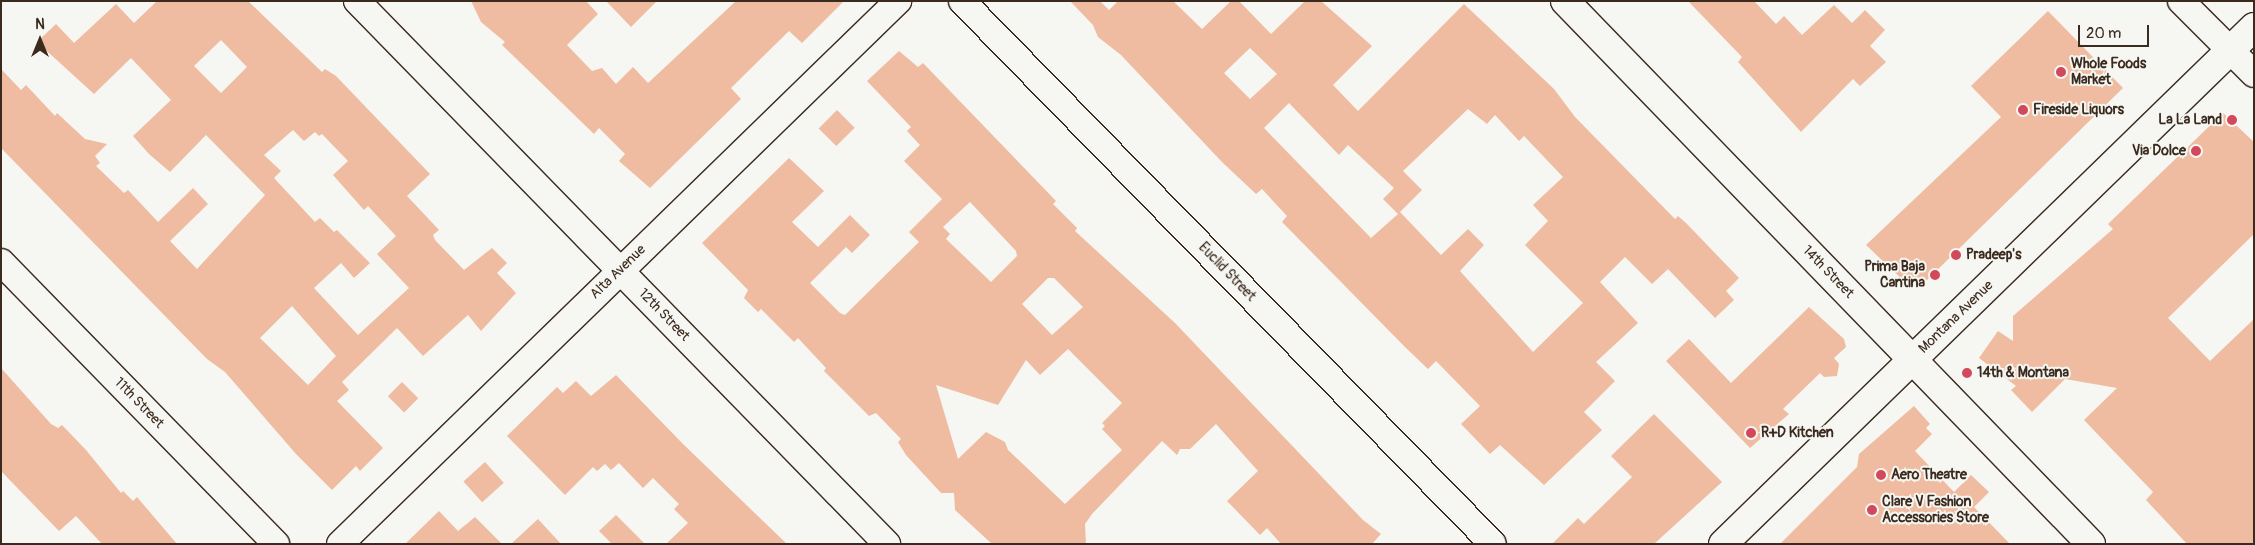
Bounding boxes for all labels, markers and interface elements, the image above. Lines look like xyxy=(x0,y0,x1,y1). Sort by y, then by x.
north arrow xyxy=(15,15,65,65)
scale bar xyxy=(2080,15,2151,47)
text: N xyxy=(35,16,45,33)
text: 20 m xyxy=(2086,24,2121,43)
place label: Whole Foods Market xyxy=(2071,56,2146,88)
marker: Whole Foods Market xyxy=(2055,66,2067,78)
place label: Fireside Liquors xyxy=(2033,102,2124,118)
marker: Fireside Liquors xyxy=(2017,104,2029,116)
place label: La La Land xyxy=(2158,112,2222,128)
marker: La La Land xyxy=(2226,114,2238,126)
place label: Via Dolce xyxy=(2132,143,2186,159)
marker: Via Dolce xyxy=(2190,145,2202,157)
street label: Euclid Street xyxy=(1195,239,1259,305)
street label: Alta Avenue xyxy=(587,241,649,303)
street label: 14th Street xyxy=(1799,242,1857,302)
place label: Pradeep's xyxy=(1966,247,2021,263)
marker: Pradeep's xyxy=(1950,249,1962,261)
place label: Prima Baja Cantina xyxy=(1864,259,1925,292)
marker: Prima Baja Cantina xyxy=(1929,269,1941,281)
street label: Montana Avenue xyxy=(1915,277,1997,357)
street label: 12th Street xyxy=(635,285,693,345)
place label: 14th & Montana xyxy=(1977,365,2069,381)
marker: 14th & Montana xyxy=(1961,367,1973,379)
street label: 11th Street xyxy=(111,374,167,432)
place label: R+D Kitchen xyxy=(1761,425,1834,441)
marker: R+D Kitchen xyxy=(1745,427,1757,439)
place label: Aero Theatre xyxy=(1891,467,1967,483)
marker: Aero Theatre xyxy=(1875,469,1887,481)
place label: Clare V Fashion Accessories Store xyxy=(1882,494,1989,526)
marker: Clare V Fashion Accessories Store xyxy=(1866,504,1878,516)

